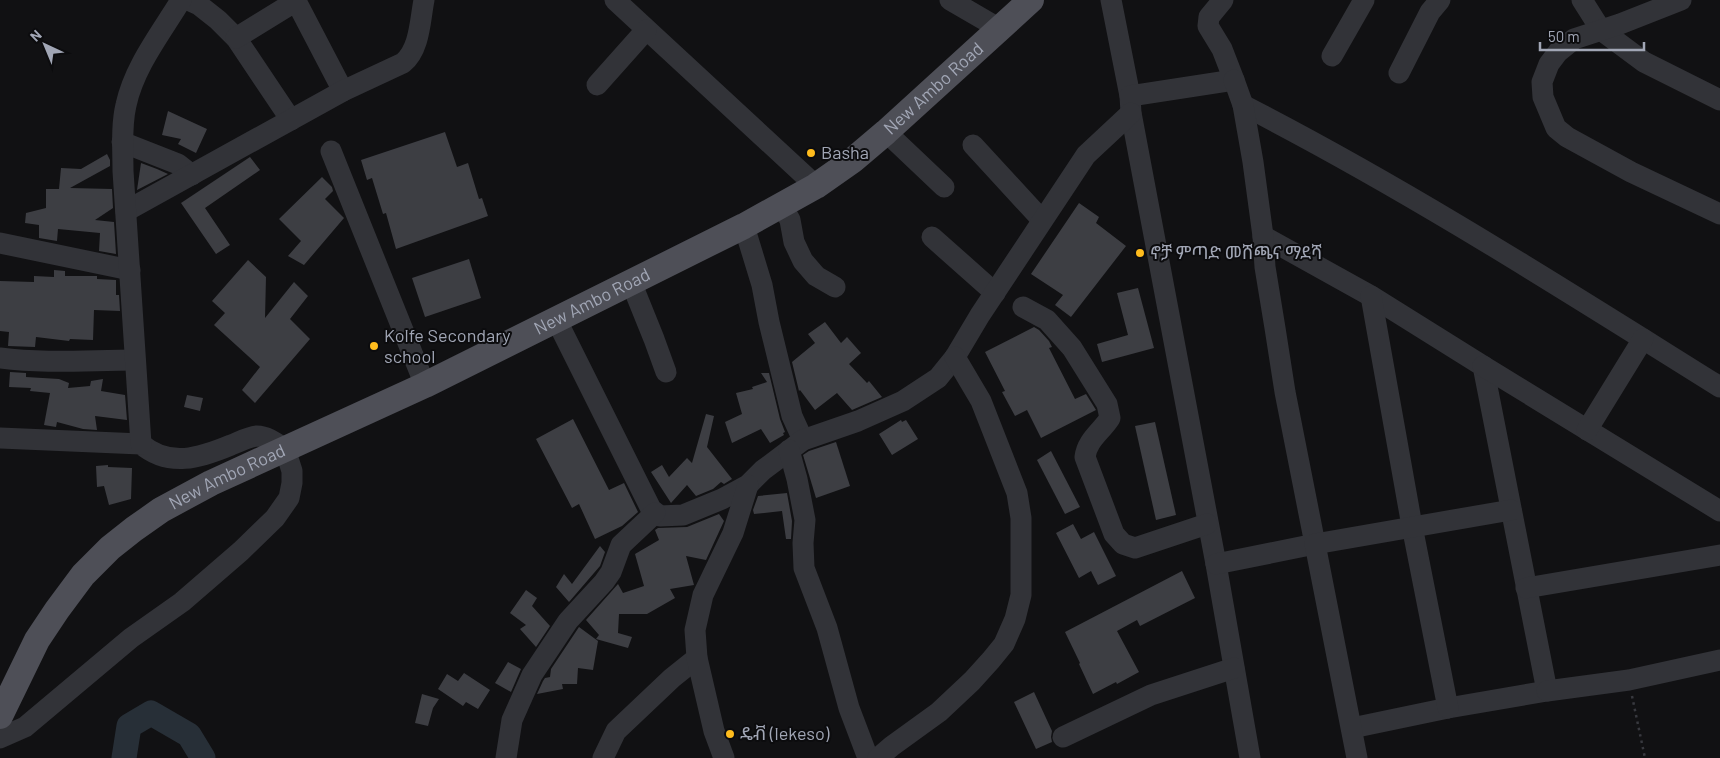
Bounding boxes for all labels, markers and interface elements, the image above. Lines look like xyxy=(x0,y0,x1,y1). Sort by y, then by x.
north arrow xyxy=(20,20,70,70)
scale bar xyxy=(1540,20,1644,52)
text: N xyxy=(26,26,45,45)
text: 50 m xyxy=(1548,27,1580,45)
street label: New Ambo Road xyxy=(879,37,987,139)
place label: Basha xyxy=(821,141,869,163)
marker: Basha xyxy=(805,147,817,159)
place label: ኖቻ ምጣድ መሸጫና ማደሻ xyxy=(1150,241,1322,263)
marker: ኖቻ ምጣድ መሸጫና ማደሻ xyxy=(1134,247,1146,259)
street label: New Ambo Road xyxy=(530,263,653,339)
place label: Kolfe Secondary school xyxy=(384,324,511,367)
marker: Kolfe Secondary school xyxy=(368,340,380,352)
street label: New Ambo Road xyxy=(165,439,288,514)
place label: ዴቭ (lekeso) xyxy=(740,722,830,744)
marker: ዴቭ (lekeso) xyxy=(724,728,736,740)

